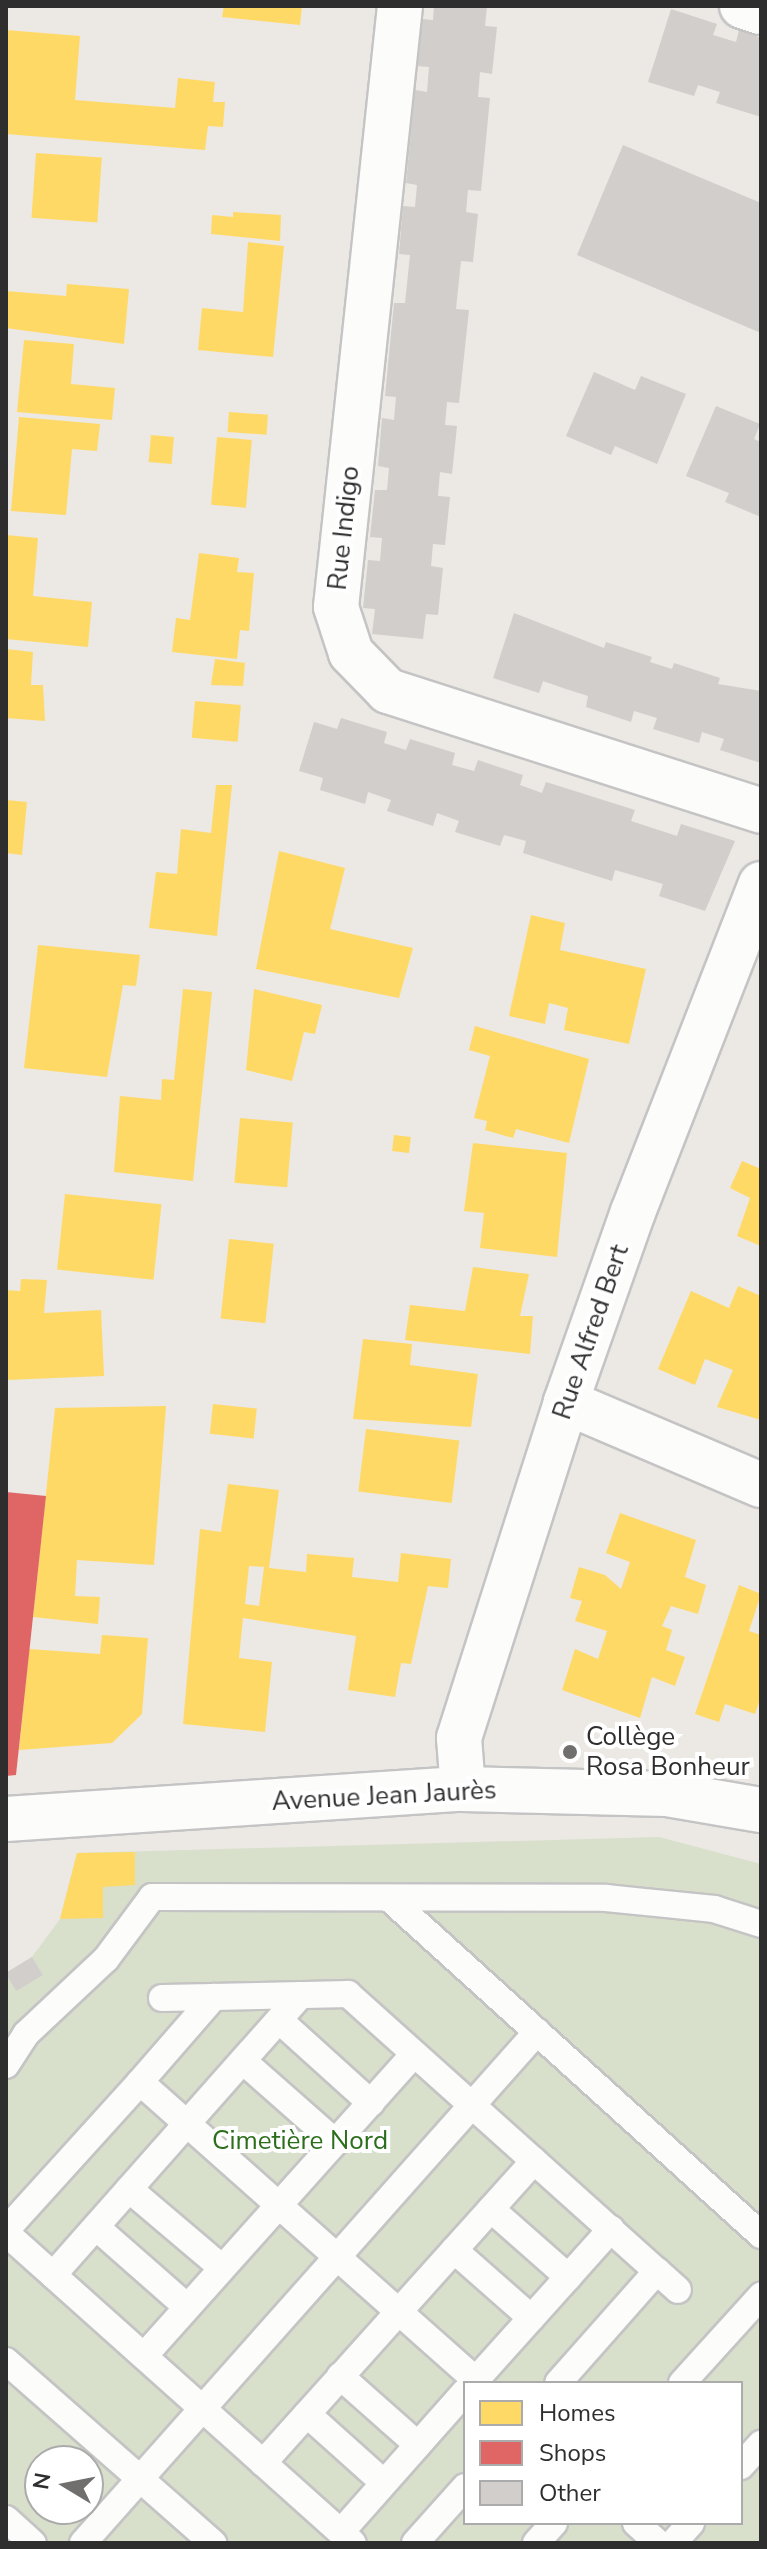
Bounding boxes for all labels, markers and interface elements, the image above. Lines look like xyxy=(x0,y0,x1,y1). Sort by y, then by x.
street label: Rue Indigo xyxy=(322,464,366,592)
street label: Rue Alfred Bert xyxy=(546,1240,636,1424)
place label: Collège Rosa Bonheur xyxy=(586,1721,750,1782)
marker: Collège Rosa Bonheur xyxy=(561,1743,579,1761)
street label: Avenue Jean Jaurès xyxy=(271,1775,497,1817)
park label: Cimetière Nord xyxy=(212,2125,388,2157)
legend xyxy=(463,2381,743,2525)
text: Homes xyxy=(539,2397,615,2429)
text: Shops xyxy=(539,2437,606,2469)
north arrow xyxy=(24,2445,104,2525)
text: N xyxy=(26,2470,59,2492)
text: Other xyxy=(539,2477,601,2509)

